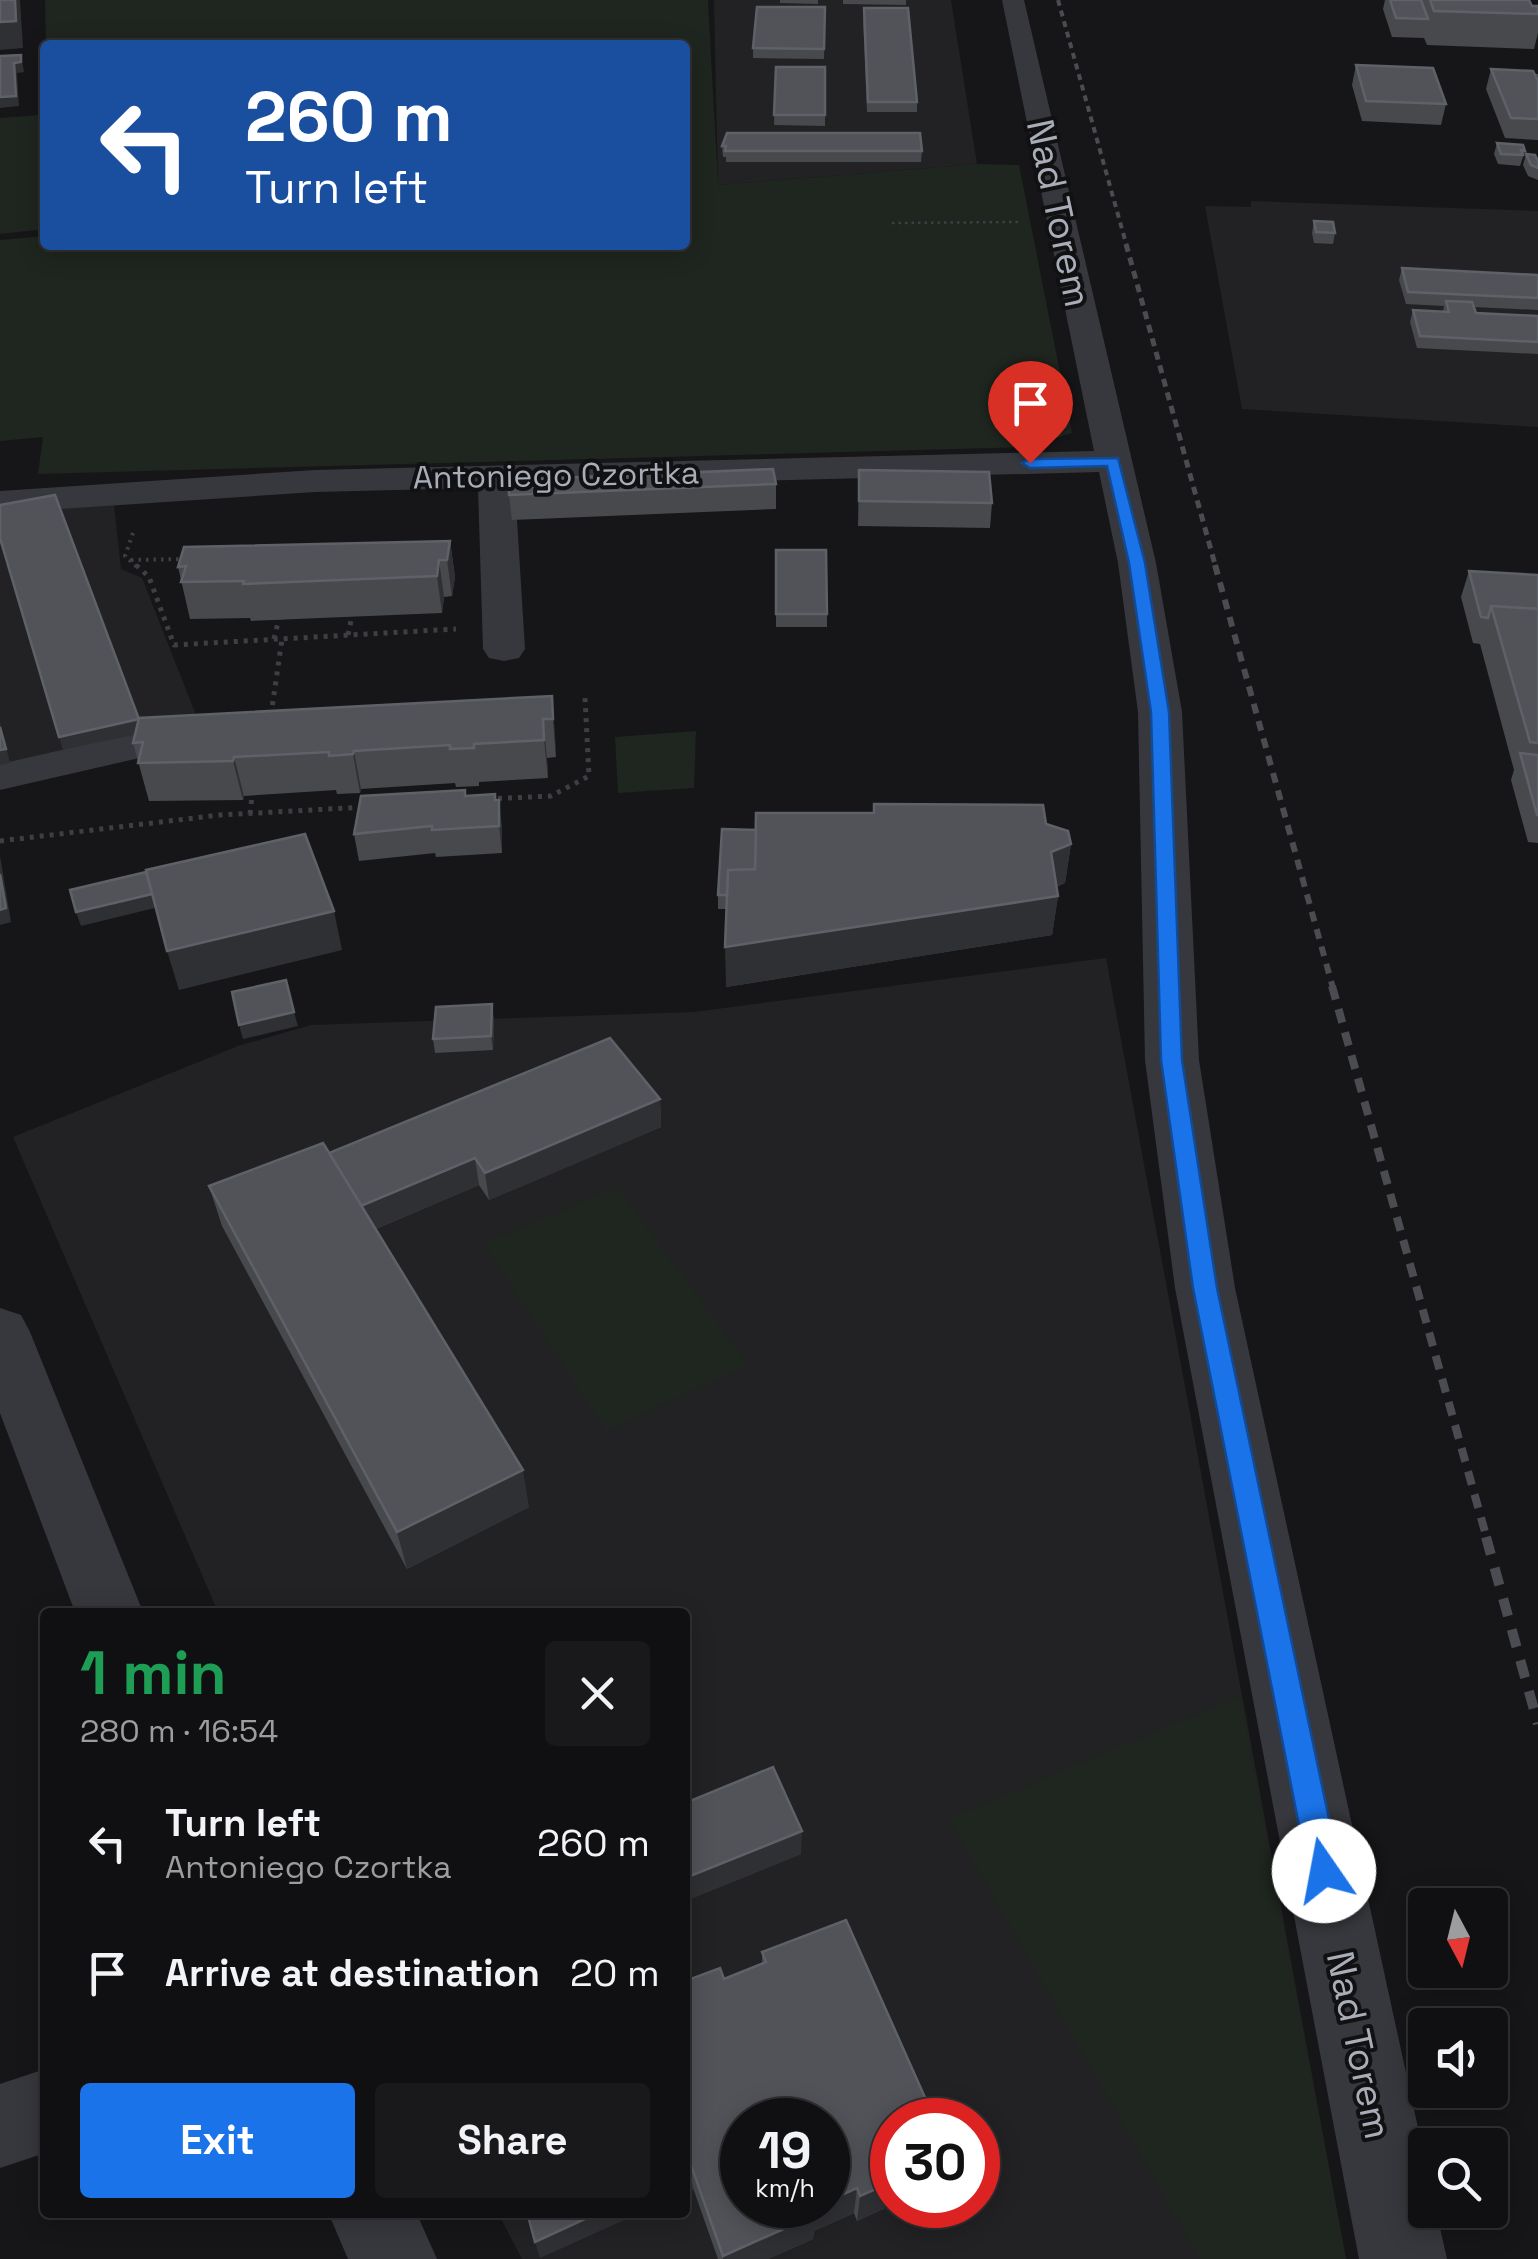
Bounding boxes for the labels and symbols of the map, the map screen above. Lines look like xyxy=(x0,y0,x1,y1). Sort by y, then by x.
street label: Nad Torem xyxy=(1016,115,1102,311)
pin xyxy=(988,361,1073,464)
street label: Antoniego Czortka xyxy=(412,453,700,497)
position arrow xyxy=(1272,1819,1376,1923)
north arrow xyxy=(1408,1888,1508,1988)
street label: Nad Torem xyxy=(1316,1947,1402,2143)
speed limit sign: 30 xyxy=(870,2098,1000,2228)

